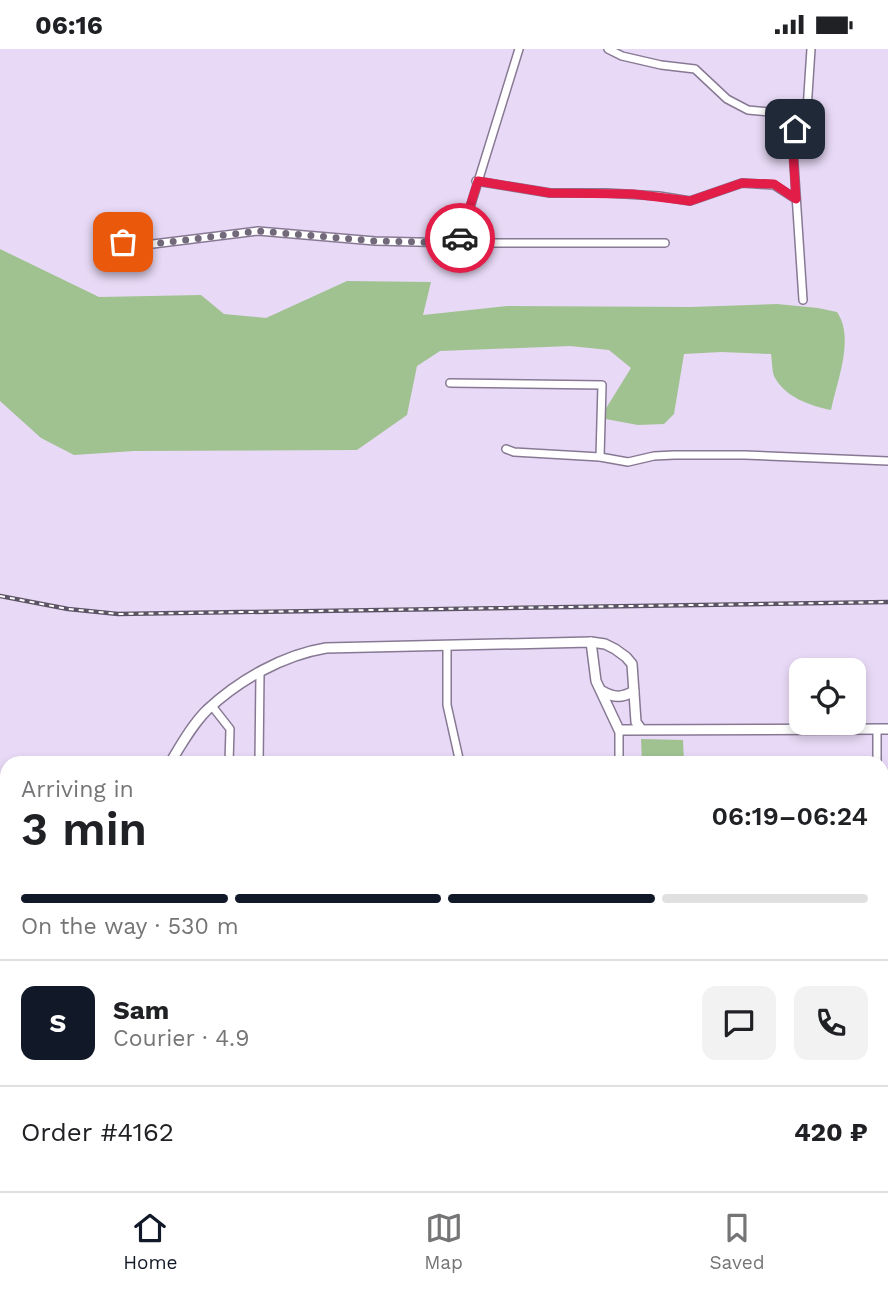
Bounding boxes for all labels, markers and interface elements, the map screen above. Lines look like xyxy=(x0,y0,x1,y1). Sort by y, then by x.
text: 06:16 xyxy=(35,10,103,40)
pin xyxy=(765,99,825,159)
icon: home xyxy=(776,110,814,148)
courier xyxy=(425,203,495,273)
pin xyxy=(93,212,153,272)
icon: car xyxy=(441,219,479,257)
icon: bag xyxy=(104,223,142,261)
map controls xyxy=(789,658,866,735)
button: locate xyxy=(789,658,866,735)
text: Arriving in xyxy=(21,776,134,803)
text: 06:19–06:24 xyxy=(712,801,868,831)
text: 3 min xyxy=(21,802,147,856)
text: On the way · 530 m xyxy=(21,913,239,940)
button: chat xyxy=(702,986,776,1060)
button: phone xyxy=(794,986,868,1060)
text: Sam xyxy=(113,995,169,1025)
text: S xyxy=(50,1008,66,1038)
text: Courier · 4.9 xyxy=(113,1025,249,1052)
text: Order #4162 xyxy=(21,1117,174,1147)
text: 420 ₽ xyxy=(794,1117,868,1147)
tab: Home xyxy=(123,1209,178,1274)
tab: Map xyxy=(424,1209,463,1274)
tab: Saved xyxy=(709,1209,765,1274)

